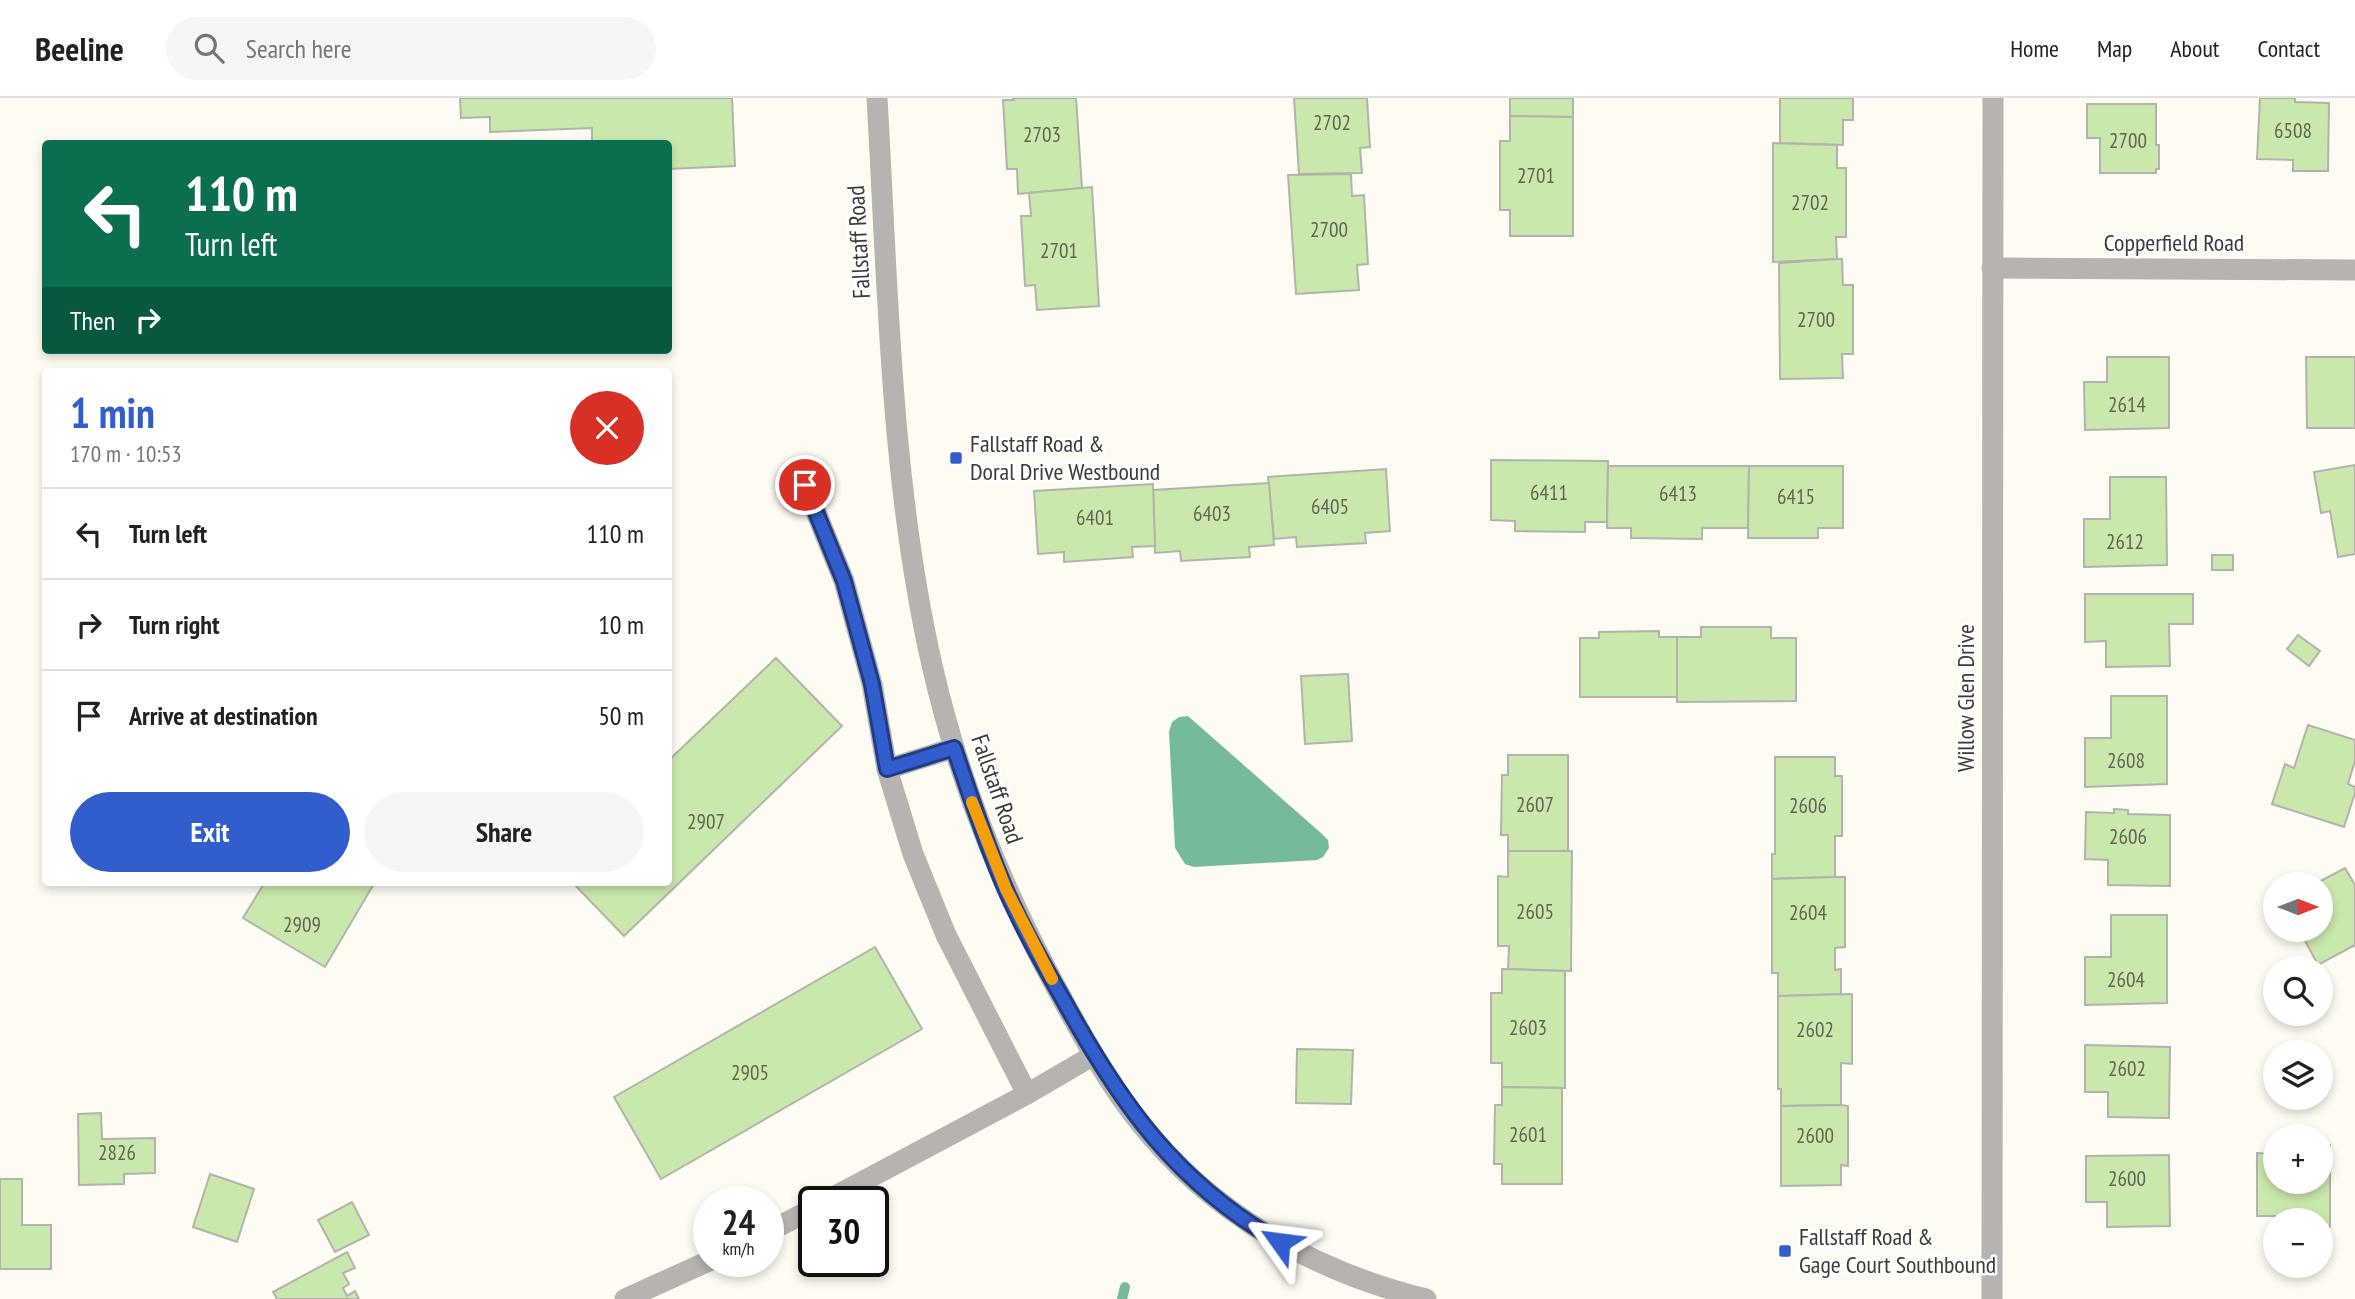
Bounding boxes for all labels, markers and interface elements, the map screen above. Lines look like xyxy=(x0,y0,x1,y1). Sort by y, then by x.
search box xyxy=(166,17,656,80)
text: Beeline xyxy=(35,27,124,70)
icon: search xyxy=(190,29,228,67)
text: Search here xyxy=(246,32,351,65)
text: Home xyxy=(2010,33,2059,64)
text: Map xyxy=(2097,33,2132,64)
text: About xyxy=(2170,33,2219,64)
text: Contact xyxy=(2257,33,2320,64)
house number: 2702 xyxy=(1313,109,1351,136)
house number: 6508 xyxy=(2274,117,2312,144)
house number: 2703 xyxy=(1023,121,1061,148)
house number: 2700 xyxy=(2109,127,2147,154)
text: 110 m xyxy=(185,161,298,225)
house number: 2701 xyxy=(1517,162,1555,189)
icon: left xyxy=(70,168,161,259)
street label: Fallstaff Road xyxy=(840,185,877,299)
house number: 2702 xyxy=(1791,189,1829,216)
house number: 2700 xyxy=(1310,216,1348,243)
text: Turn left xyxy=(185,223,277,265)
street label: Copperfield Road xyxy=(2104,227,2244,258)
house number: 2701 xyxy=(1040,237,1078,264)
icon: right xyxy=(129,301,167,339)
text: Then xyxy=(70,304,115,337)
house number: 2700 xyxy=(1797,306,1835,333)
text: 1 min xyxy=(70,385,155,440)
button: close xyxy=(570,391,644,465)
house number: 2614 xyxy=(2108,391,2146,418)
place label: Fallstaff Road & Doral Drive Westbound xyxy=(970,428,1160,487)
text: 170 m · 10:53 xyxy=(70,439,182,468)
marker: Fallstaff Road & Doral Drive Westbound xyxy=(948,450,964,466)
pin xyxy=(775,455,835,515)
icon: arrive xyxy=(786,466,824,504)
house number: 6411 xyxy=(1530,479,1568,506)
house number: 6413 xyxy=(1659,480,1697,507)
house number: 6415 xyxy=(1777,483,1815,510)
house number: 6405 xyxy=(1311,493,1349,520)
house number: 6403 xyxy=(1193,500,1231,527)
house number: 6401 xyxy=(1076,504,1114,531)
icon: left xyxy=(70,515,108,553)
text: Turn left xyxy=(129,517,207,550)
text: 110 m xyxy=(586,517,644,550)
house number: 2612 xyxy=(2106,528,2144,555)
icon: right xyxy=(70,606,108,644)
text: Turn right xyxy=(129,608,220,641)
text: 10 m xyxy=(598,608,644,641)
street label: Willow Glen Drive xyxy=(1950,624,1981,772)
icon: arrive xyxy=(70,697,108,735)
text: Arrive at destination xyxy=(129,699,318,732)
text: 50 m xyxy=(598,699,644,732)
street label: Fallstaff Road xyxy=(964,730,1031,847)
house number: 2608 xyxy=(2107,747,2145,774)
house number: 2607 xyxy=(1516,791,1554,818)
button: Exit xyxy=(70,792,350,872)
button: Share xyxy=(364,792,644,872)
house number: 2606 xyxy=(1789,792,1827,819)
house number: 2907 xyxy=(687,808,725,835)
house number: 2606 xyxy=(2109,823,2147,850)
north arrow xyxy=(2263,872,2333,942)
map controls xyxy=(2263,872,2333,1278)
house number: 2605 xyxy=(1516,898,1554,925)
house number: 2604 xyxy=(1789,899,1827,926)
house number: 2909 xyxy=(283,911,321,938)
button: search xyxy=(2263,956,2333,1026)
house number: 2604 xyxy=(2107,966,2145,993)
house number: 2603 xyxy=(1509,1014,1547,1041)
house number: 2602 xyxy=(1796,1016,1834,1043)
button: layers xyxy=(2263,1040,2333,1110)
house number: 2602 xyxy=(2108,1055,2146,1082)
house number: 2905 xyxy=(731,1059,769,1086)
house number: 2601 xyxy=(1509,1121,1547,1148)
house number: 2600 xyxy=(1796,1122,1834,1149)
button: + xyxy=(2263,1124,2333,1194)
house number: 2826 xyxy=(98,1139,136,1166)
house number: 2600 xyxy=(2108,1165,2146,1192)
speed limit sign: 30 xyxy=(798,1186,889,1277)
text: 24 xyxy=(722,1199,755,1245)
position arrow xyxy=(1243,1205,1317,1279)
button: − xyxy=(2263,1208,2333,1278)
place label: Fallstaff Road & Gage Court Southbound xyxy=(1799,1221,1996,1280)
text: km/h xyxy=(723,1237,754,1260)
marker: Fallstaff Road & Gage Court Southbound xyxy=(1777,1243,1793,1259)

